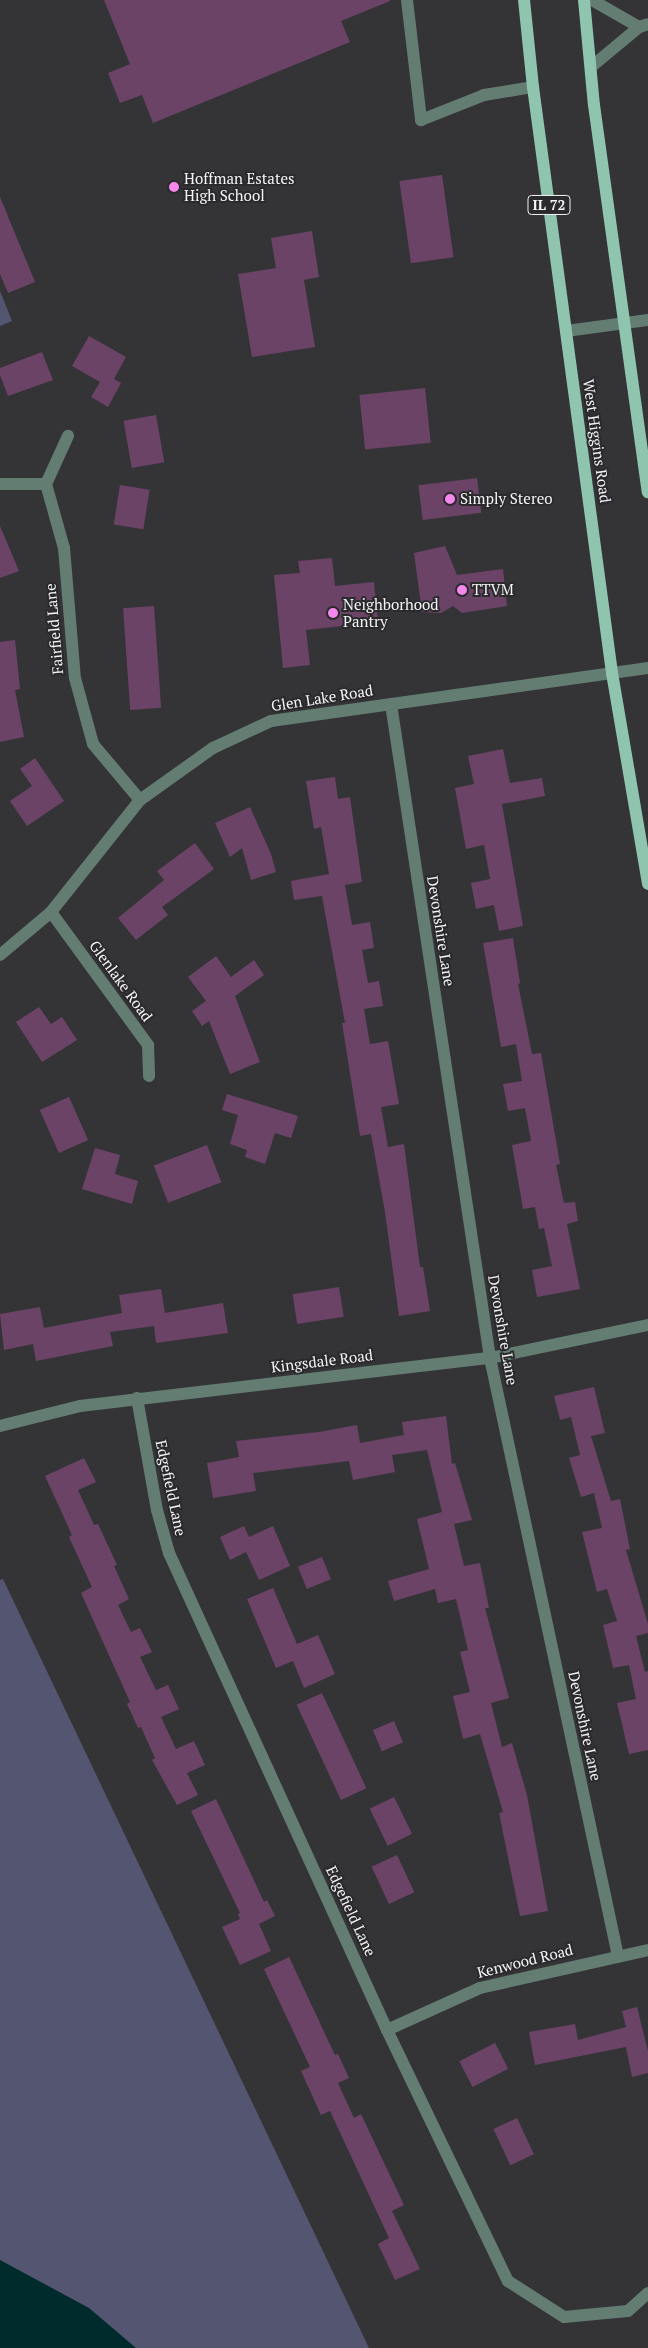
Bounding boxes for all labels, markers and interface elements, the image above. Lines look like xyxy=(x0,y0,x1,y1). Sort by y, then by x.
place label: Hoffman Estates High School xyxy=(184,169,295,204)
marker: Hoffman Estates High School xyxy=(168,181,180,193)
road number: IL 72 xyxy=(526,194,572,216)
street label: West Higgins Road xyxy=(579,378,615,504)
place label: Simply Stereo xyxy=(460,490,552,508)
marker: Simply Stereo xyxy=(444,493,456,505)
place label: TTVM xyxy=(472,581,514,599)
street label: Fairfield Lane xyxy=(41,583,67,675)
marker: TTVM xyxy=(456,584,468,596)
place label: Neighborhood Pantry xyxy=(343,595,439,630)
marker: Neighborhood Pantry xyxy=(327,607,339,619)
street label: Glen Lake Road xyxy=(270,681,374,715)
street label: Devonshire Lane xyxy=(423,875,459,987)
street label: Glenlake Road xyxy=(86,937,156,1025)
street label: Devonshire Lane xyxy=(484,1274,522,1386)
street label: Kingsdale Road xyxy=(270,1346,374,1376)
street label: Edgefield Lane xyxy=(152,1438,190,1538)
street label: Devonshire Lane xyxy=(565,1670,605,1782)
street label: Edgefield Lane xyxy=(322,1863,380,1959)
street label: Kenwood Road xyxy=(475,1940,575,1982)

